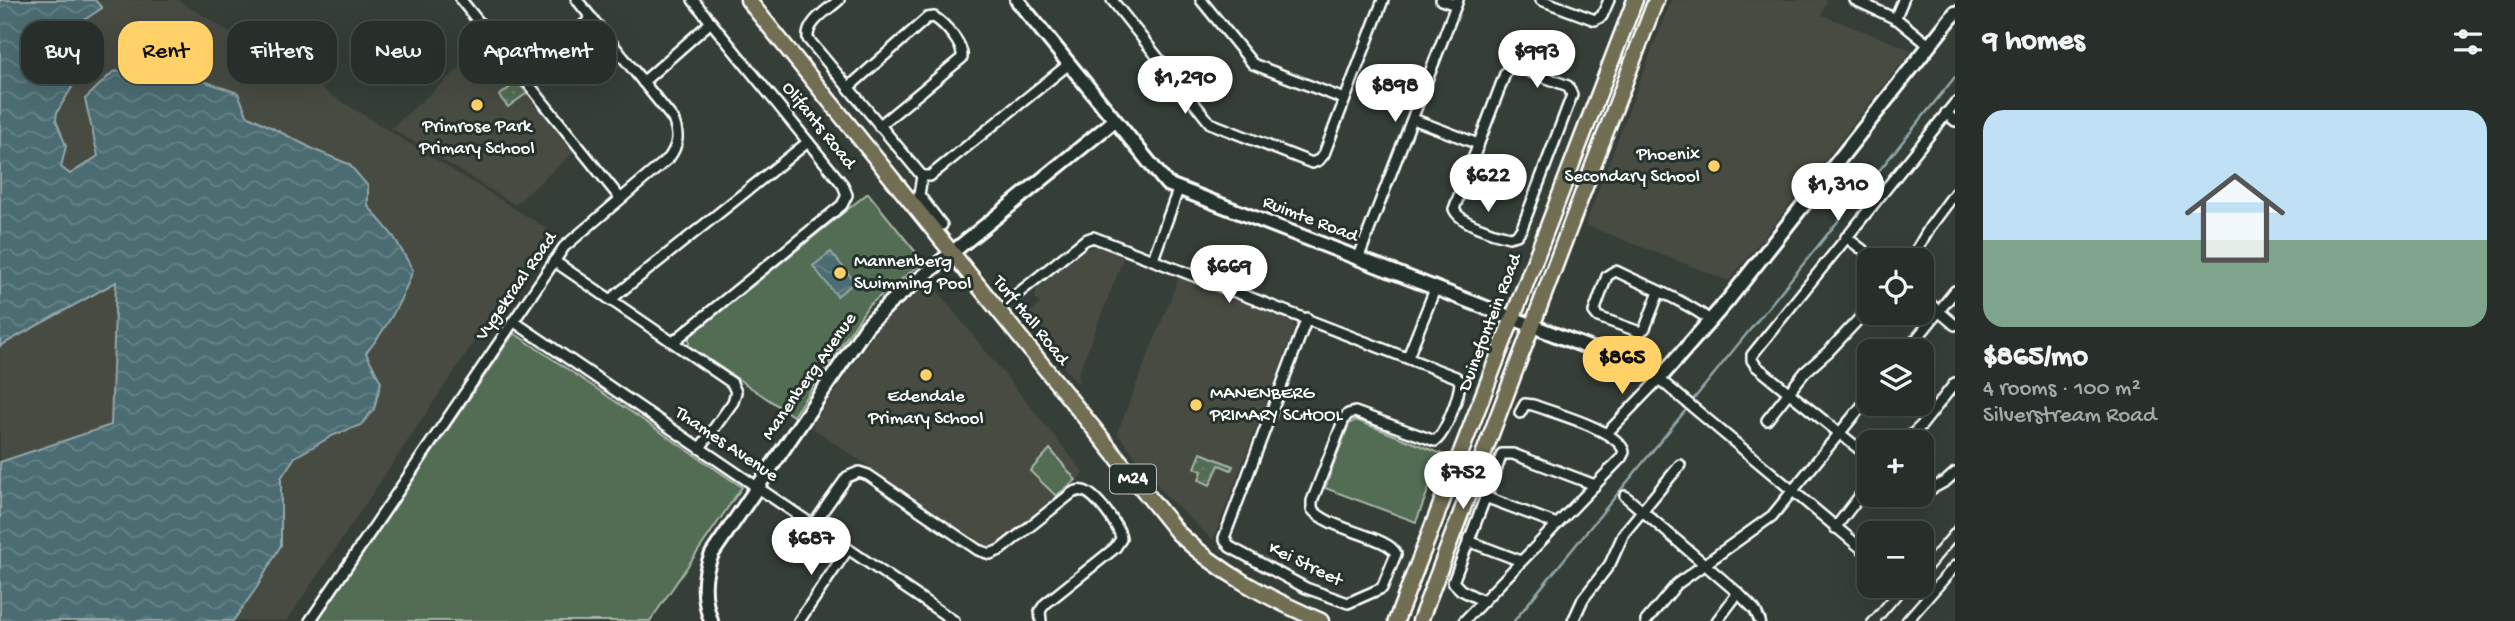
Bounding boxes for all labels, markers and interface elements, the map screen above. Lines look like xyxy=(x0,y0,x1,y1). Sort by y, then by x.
chip: Buy xyxy=(21,21,104,84)
chip: Rent xyxy=(118,21,213,84)
chip: Filters xyxy=(227,21,337,84)
chip: New xyxy=(351,21,445,84)
chip: Apartment xyxy=(459,21,616,84)
icon: filters xyxy=(2449,23,2487,61)
text: 9 homes xyxy=(1983,25,2085,60)
pin: $993 xyxy=(1496,31,1578,90)
text: $993 xyxy=(1514,39,1560,66)
pin: $1,290 xyxy=(1128,57,1242,116)
pin: $898 xyxy=(1354,64,1436,124)
text: $1,290 xyxy=(1154,65,1216,92)
text: $898 xyxy=(1371,73,1419,100)
street label: Olifants Road xyxy=(776,78,861,176)
marker: Primrose Park Primary School xyxy=(469,97,485,113)
place label: Primrose Park Primary School xyxy=(418,116,535,161)
place label: Phoenix Secondary School xyxy=(1564,144,1700,189)
pin: $622 xyxy=(1447,154,1529,214)
icon: home xyxy=(2172,155,2298,281)
marker: Phoenix Secondary School xyxy=(1706,158,1722,174)
text: $622 xyxy=(1466,163,1510,190)
pin: $1,310 xyxy=(1781,164,1895,223)
text: $1,310 xyxy=(1807,172,1869,199)
street label: Ruimte Road xyxy=(1259,191,1363,249)
street label: Vygekraal Road xyxy=(471,227,564,346)
pin: $669 xyxy=(1188,246,1270,305)
map controls xyxy=(1857,248,1934,598)
button: locate xyxy=(1857,248,1934,325)
street label: Duinefontein Road xyxy=(1453,249,1529,397)
place label: Mannenberg Swimming Pool xyxy=(854,251,971,296)
text: $669 xyxy=(1206,254,1252,281)
marker: Mannenberg Swimming Pool xyxy=(832,265,848,281)
street label: Turf Hall Road xyxy=(986,271,1074,372)
street label: Manenberg Avenue xyxy=(757,309,863,445)
pin: $865 xyxy=(1581,336,1663,396)
button: layers xyxy=(1857,339,1934,416)
text: $865/mo xyxy=(1983,341,2088,376)
text: $865 xyxy=(1599,345,1645,372)
marker: Edendale Primary School xyxy=(918,367,934,383)
text: 4 rooms · 100 m² xyxy=(1983,376,2141,403)
place label: MANENBERG PRIMARY SCHOOL xyxy=(1209,383,1343,428)
place label: Edendale Primary School xyxy=(867,386,984,431)
marker: MANENBERG PRIMARY SCHOOL xyxy=(1188,397,1204,413)
street label: Thames Avenue xyxy=(669,401,782,488)
text: Silverstream Road xyxy=(1983,403,2157,430)
button: + xyxy=(1857,430,1934,507)
pin: $752 xyxy=(1422,452,1504,511)
text: $752 xyxy=(1440,460,1486,487)
road number: M24 xyxy=(1110,464,1156,494)
pin: $687 xyxy=(770,518,852,577)
button: − xyxy=(1857,521,1934,598)
text: $687 xyxy=(788,526,834,553)
street label: Kei Street xyxy=(1264,537,1348,594)

